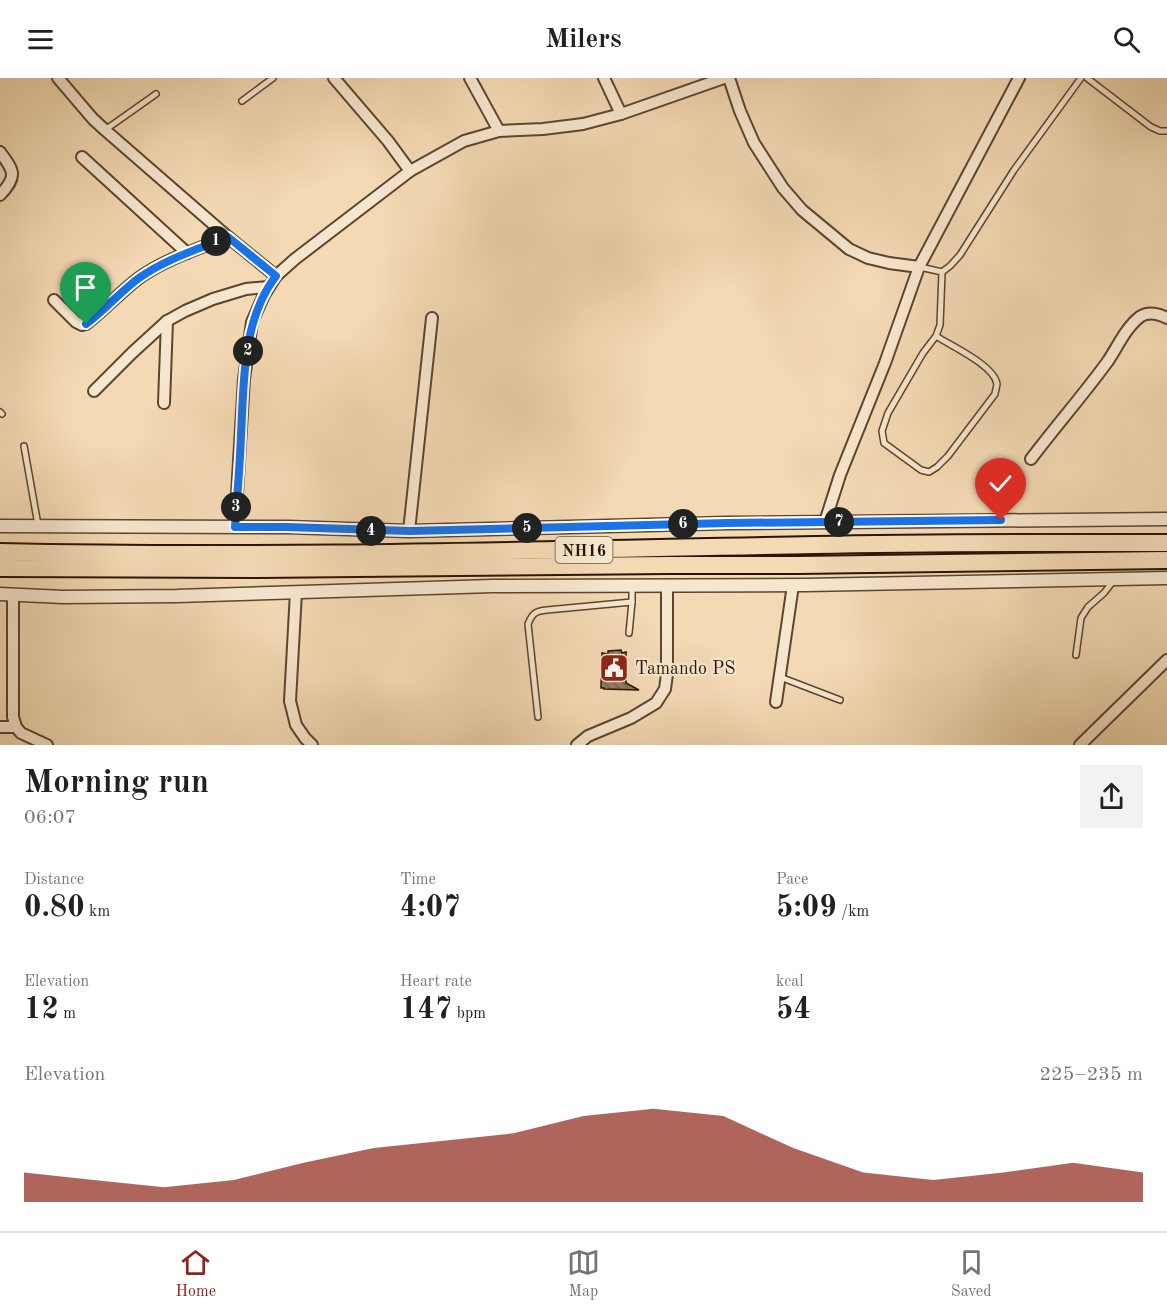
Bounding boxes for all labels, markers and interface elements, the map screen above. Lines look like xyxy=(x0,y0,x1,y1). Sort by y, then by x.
icon: menu xyxy=(24,23,57,56)
icon: search xyxy=(1110,23,1143,56)
text: Milers xyxy=(545,26,622,53)
pin: 1 xyxy=(201,226,231,256)
text: 1 xyxy=(211,233,221,249)
pin xyxy=(60,262,111,324)
icon: arrive xyxy=(69,271,102,304)
pin: 2 xyxy=(233,336,263,366)
text: 2 xyxy=(243,343,253,359)
pin xyxy=(975,458,1026,520)
icon: check xyxy=(984,467,1017,500)
pin: 3 xyxy=(221,492,251,522)
text: 3 xyxy=(231,499,241,515)
pin: 7 xyxy=(824,507,854,537)
pin: 6 xyxy=(668,509,698,539)
pin: 5 xyxy=(512,513,542,543)
text: 7 xyxy=(834,514,844,530)
pin: 4 xyxy=(356,516,386,546)
text: 6 xyxy=(678,516,688,532)
text: 5 xyxy=(522,520,532,536)
text: 4 xyxy=(366,523,376,539)
road number: NH16 xyxy=(556,537,612,563)
public building icon: Tamando PS xyxy=(598,652,630,684)
place label: Tamando PS xyxy=(635,660,735,678)
button: share xyxy=(1080,765,1143,828)
text: Morning run xyxy=(24,767,209,800)
text: 06:07 xyxy=(24,808,76,828)
text: Distance xyxy=(24,872,84,888)
text: Time xyxy=(400,872,436,888)
text: Pace xyxy=(776,872,808,888)
text: 0.80 xyxy=(24,893,85,923)
text: 4:07 xyxy=(400,893,461,923)
text: 5:09 xyxy=(776,893,837,923)
text: km xyxy=(85,904,110,920)
text: /km xyxy=(837,904,869,920)
text: Elevation xyxy=(24,974,89,990)
text: Heart rate xyxy=(400,974,472,990)
text: kcal xyxy=(776,974,804,990)
text: 12 xyxy=(24,995,59,1025)
text: 147 xyxy=(400,995,452,1025)
text: 54 xyxy=(776,995,811,1025)
text: m xyxy=(59,1006,76,1022)
text: bpm xyxy=(452,1006,486,1022)
text: Elevation xyxy=(24,1065,105,1085)
text: 225–235 m xyxy=(1040,1065,1143,1085)
tab: Home xyxy=(175,1246,216,1302)
tab: Map xyxy=(567,1246,600,1302)
tab: Saved xyxy=(951,1246,992,1302)

